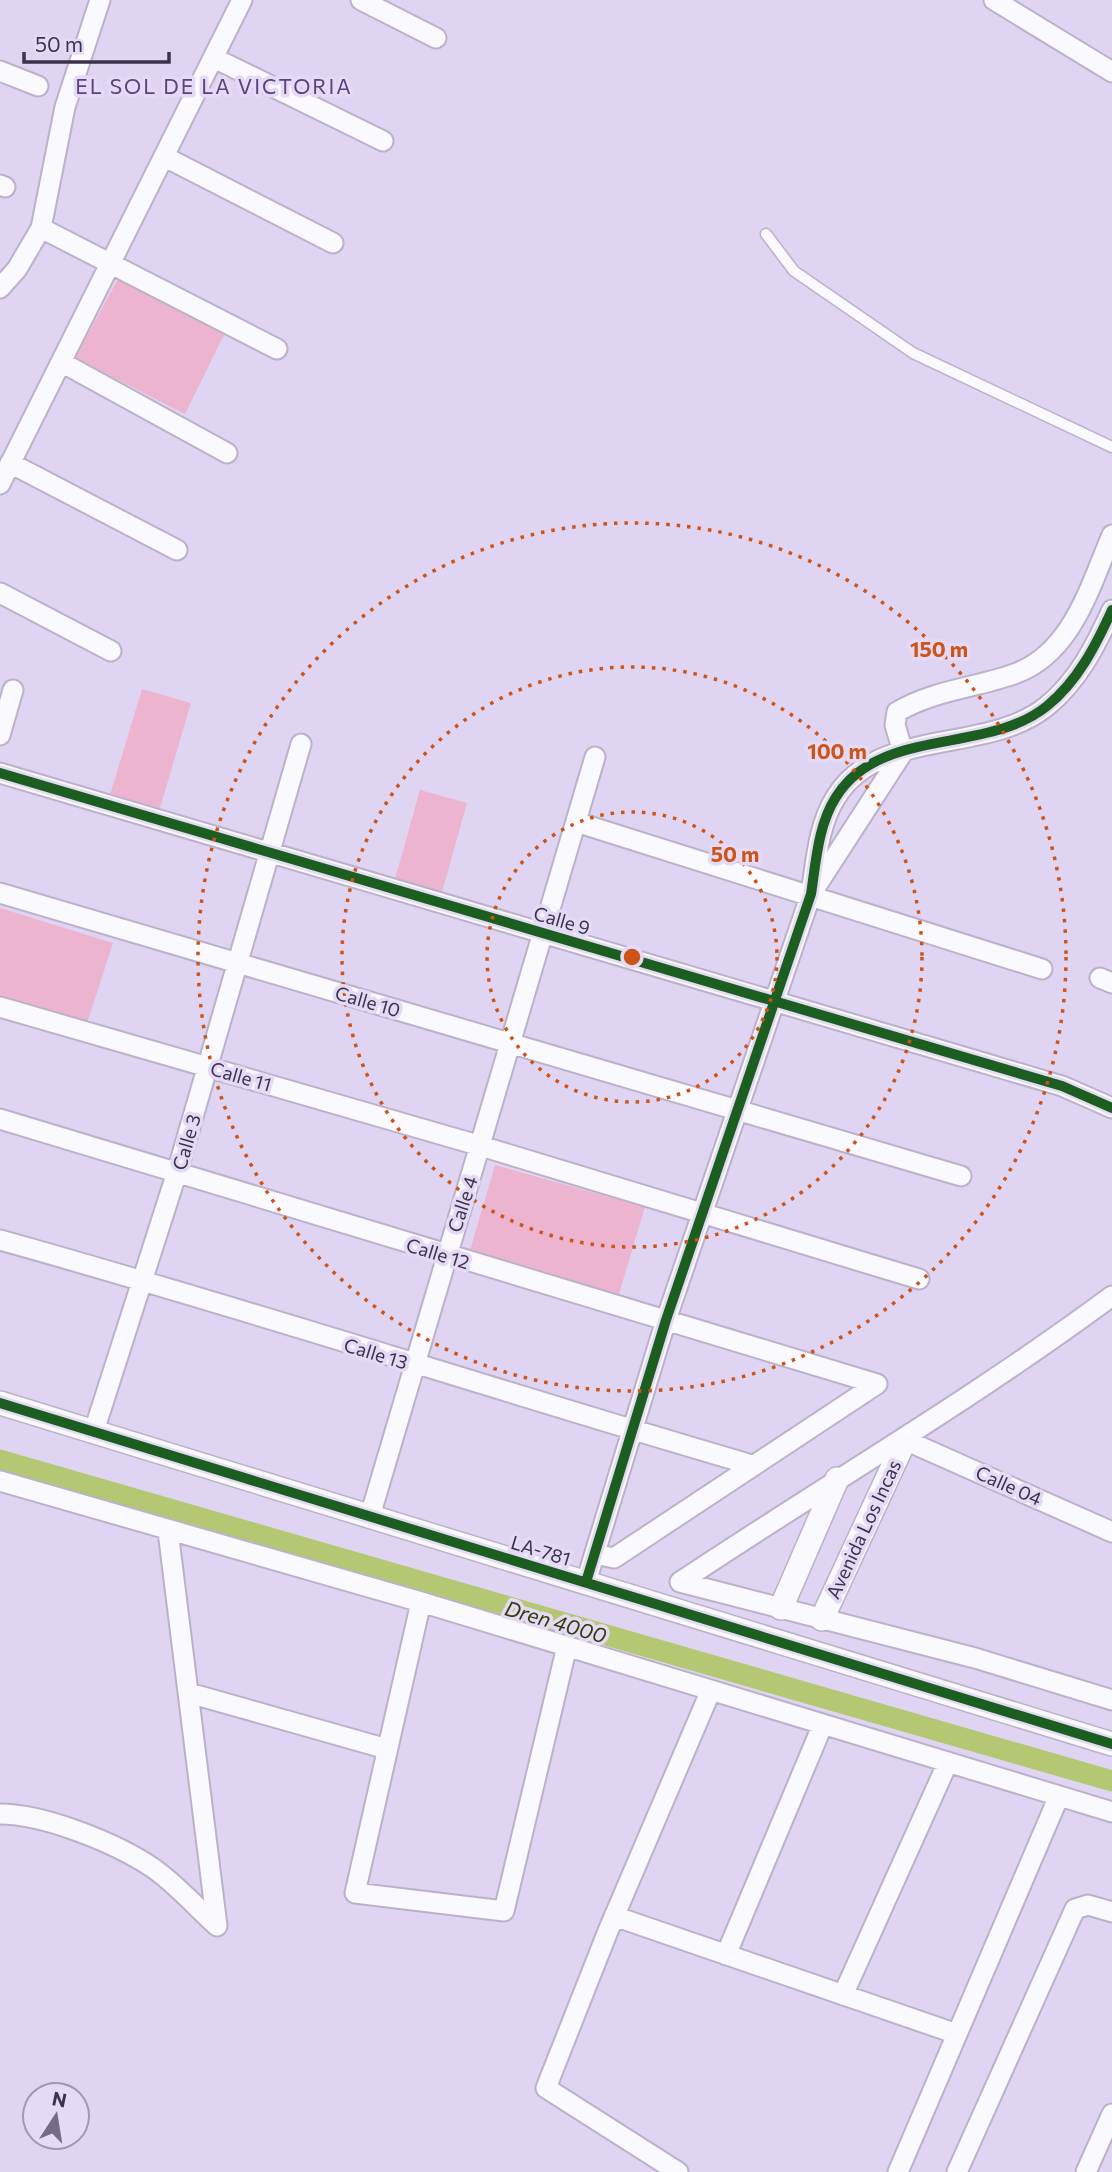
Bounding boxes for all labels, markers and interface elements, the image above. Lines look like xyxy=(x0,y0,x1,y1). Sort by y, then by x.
scale bar xyxy=(24,21,170,65)
text: 50 m xyxy=(35,31,83,56)
district label: EL SOL DE LA VICTORIA xyxy=(75,73,353,98)
text: 150 m xyxy=(910,636,968,661)
text: 100 m xyxy=(807,738,867,763)
text: 50 m xyxy=(711,841,759,866)
street label: Calle 9 xyxy=(531,901,593,939)
centre of rings xyxy=(620,945,644,969)
street label: Calle 10 xyxy=(333,981,403,1021)
street label: Calle 11 xyxy=(208,1056,274,1096)
street label: Calle 3 xyxy=(167,1111,205,1173)
street label: Calle 4 xyxy=(442,1173,482,1235)
street label: Calle 12 xyxy=(404,1233,472,1273)
street label: Calle 13 xyxy=(341,1332,411,1374)
street label: Avenida Los Incas xyxy=(821,1456,905,1602)
street label: Calle 04 xyxy=(972,1460,1046,1510)
street label: LA-781 xyxy=(508,1530,574,1570)
water label: Dren 4000 xyxy=(502,1595,610,1647)
north arrow xyxy=(21,2081,91,2151)
text: N xyxy=(50,2086,69,2112)

